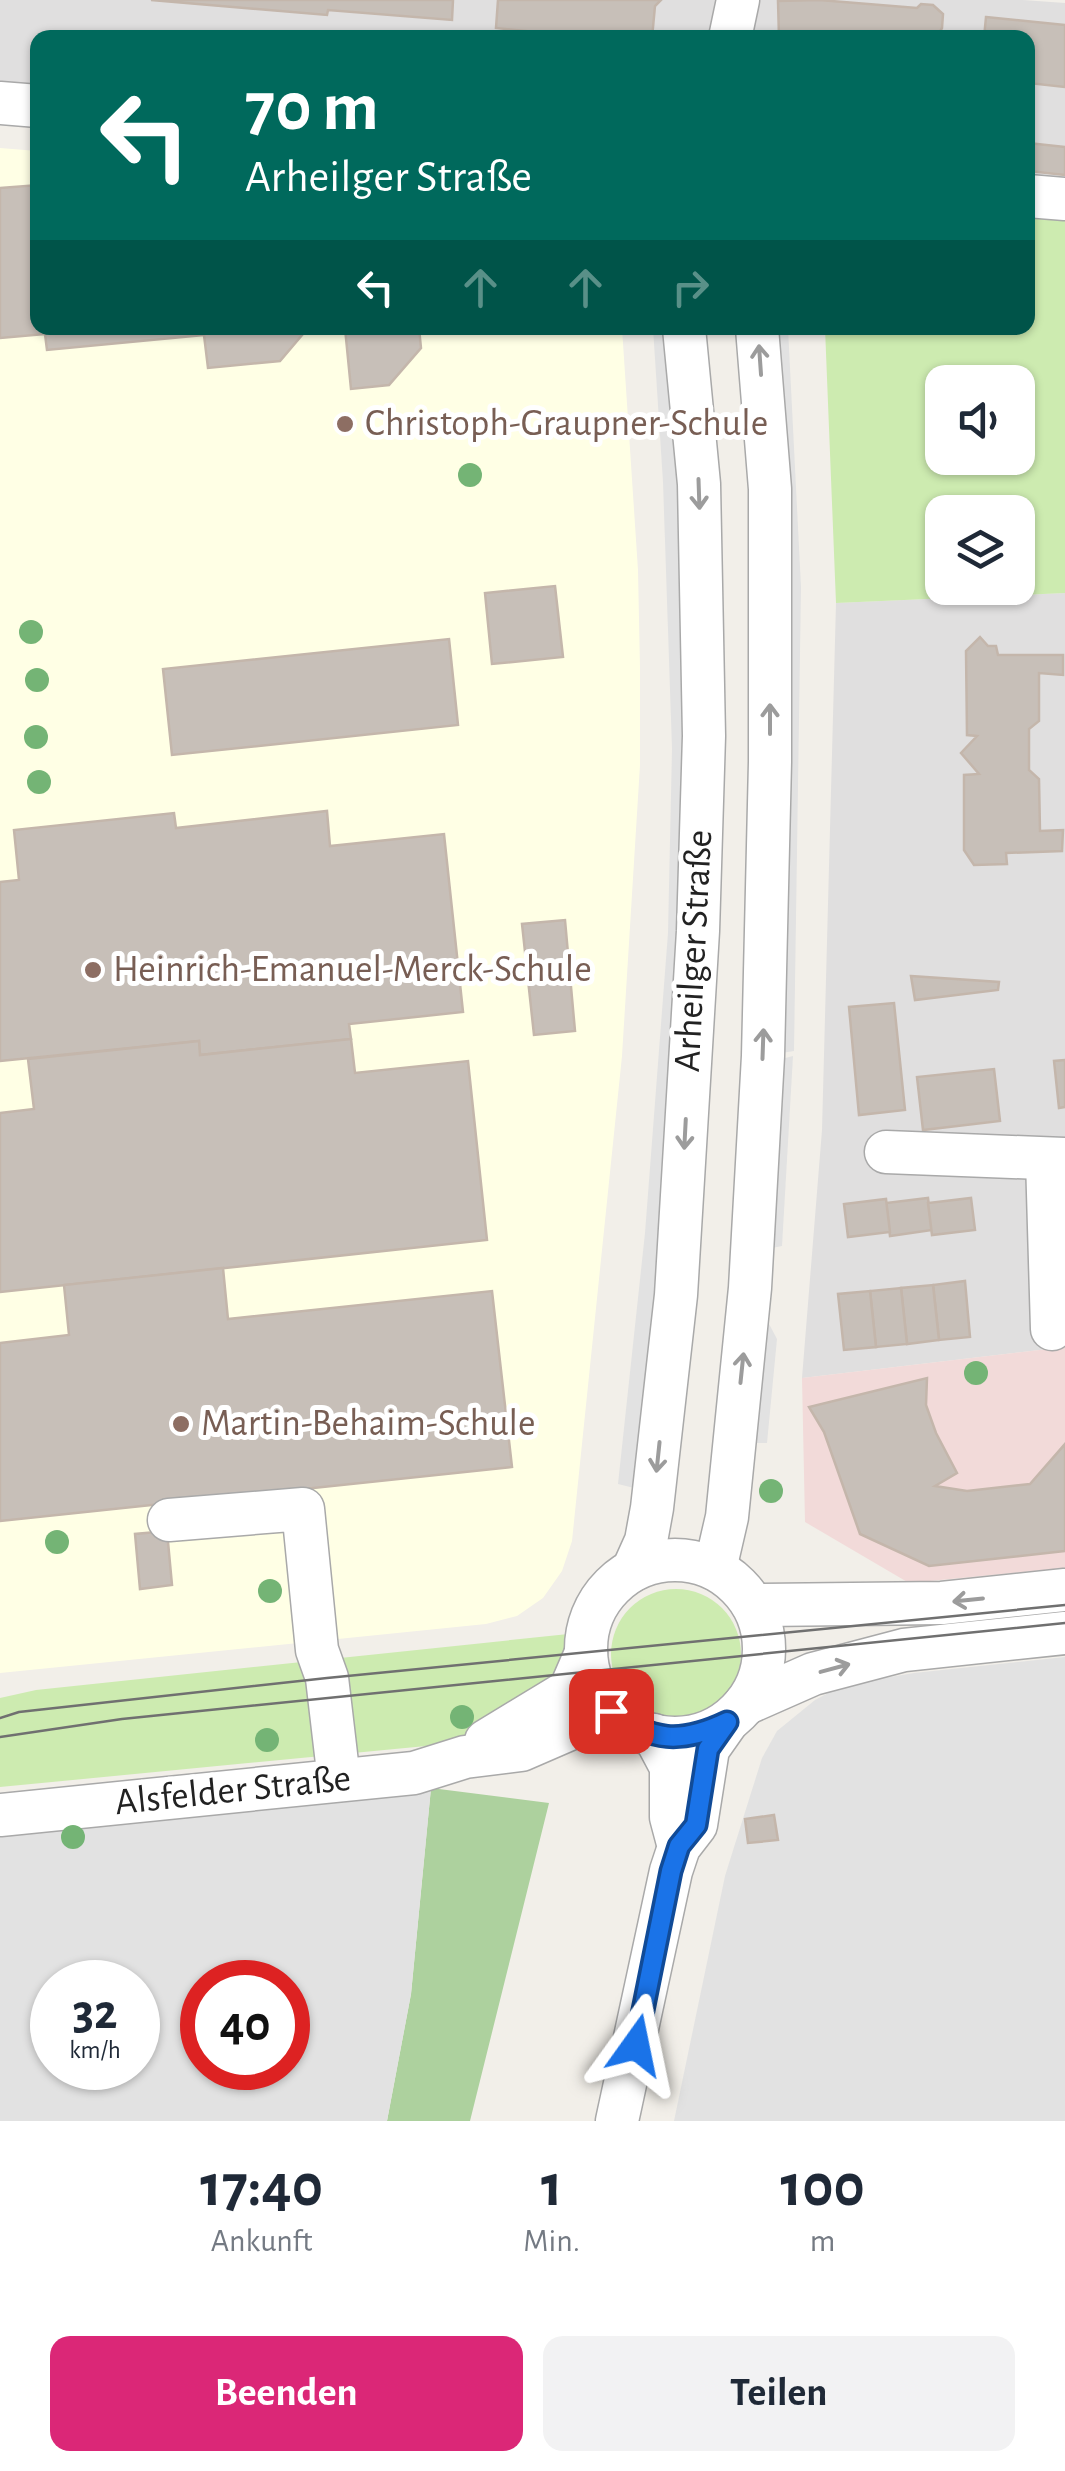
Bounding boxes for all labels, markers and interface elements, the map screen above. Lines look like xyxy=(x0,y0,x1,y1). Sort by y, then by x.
icon: left xyxy=(80,70,210,200)
text: 70 m xyxy=(245,73,379,143)
text: Arheilger Straße xyxy=(245,155,532,200)
icon: left xyxy=(348,260,403,315)
icon: ahead xyxy=(453,260,508,315)
icon: ahead xyxy=(558,260,613,315)
icon: right xyxy=(663,260,718,315)
one-way arrow xyxy=(750,344,769,376)
map controls xyxy=(925,365,1035,605)
button: sound xyxy=(925,365,1035,475)
place label: Christoph-Graupner-Schule xyxy=(365,405,768,443)
marker: Christoph-Graupner-Schule xyxy=(334,413,356,435)
one-way arrow xyxy=(690,478,709,510)
button: layers xyxy=(925,495,1035,605)
one-way arrow xyxy=(760,704,780,736)
street label: Arheilger Straße xyxy=(669,829,719,1073)
place label: Heinrich-Emanuel-Merck-Schule xyxy=(113,951,592,989)
marker: Heinrich-Emanuel-Merck-Schule xyxy=(82,959,104,981)
one-way arrow xyxy=(754,1029,773,1061)
one-way arrow xyxy=(675,1117,694,1149)
one-way arrow xyxy=(732,1353,751,1385)
place label: Martin-Behaim-Schule xyxy=(201,1405,535,1443)
marker: Martin-Behaim-Schule xyxy=(170,1413,192,1435)
one-way arrow xyxy=(648,1441,667,1473)
one-way arrow xyxy=(952,1591,985,1610)
one-way arrow xyxy=(819,1657,850,1676)
pin xyxy=(569,1669,654,1754)
icon: arrive xyxy=(584,1684,639,1739)
street label: Alsfelder Straße xyxy=(113,1760,353,1822)
speed limit sign: 40 xyxy=(180,1960,310,2090)
text: 32 xyxy=(72,1988,118,2038)
position arrow xyxy=(584,1993,688,2097)
text: km/h xyxy=(69,2038,121,2063)
text: 17:40 xyxy=(200,2157,323,2217)
text: 1 xyxy=(541,2157,563,2217)
text: 100 xyxy=(781,2157,865,2217)
text: Ankunft xyxy=(211,2225,313,2257)
text: Min. xyxy=(523,2225,580,2257)
text: m xyxy=(810,2225,835,2257)
button: Beenden xyxy=(50,2336,523,2451)
button: Teilen xyxy=(543,2336,1015,2451)

